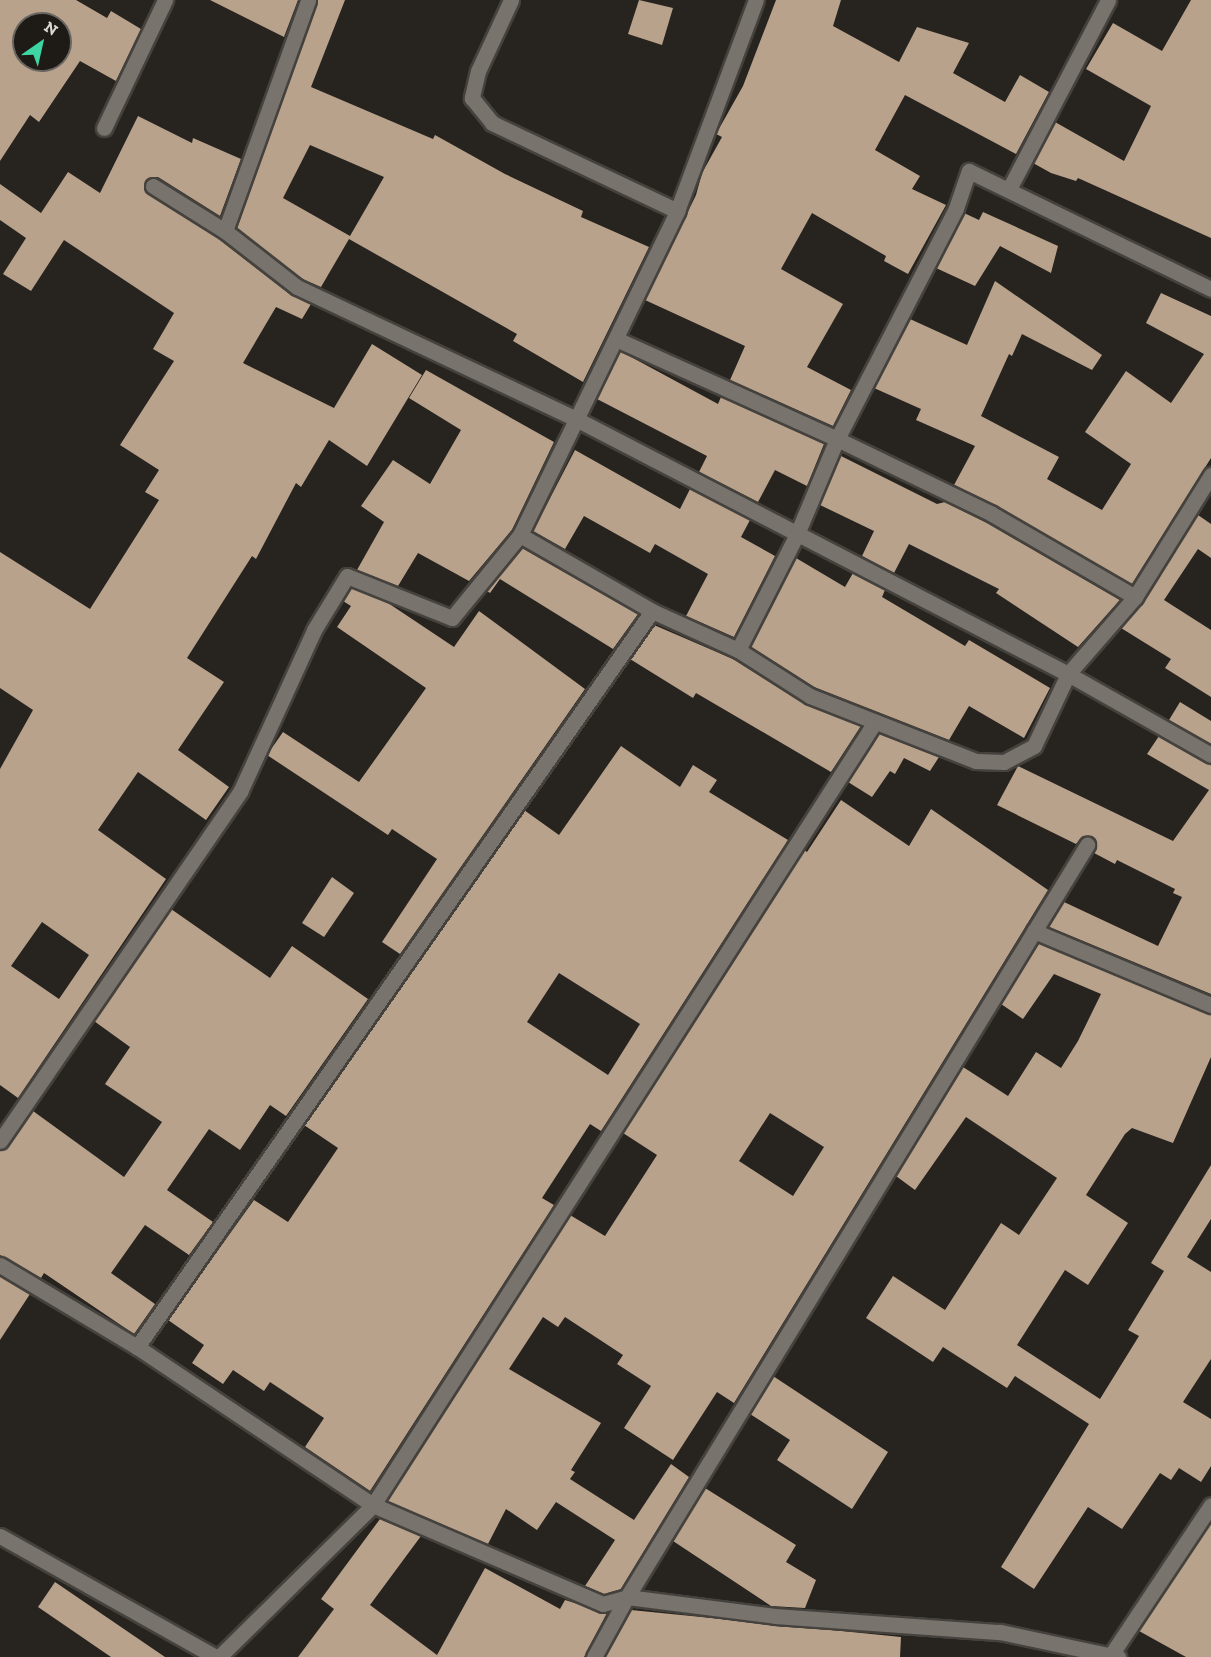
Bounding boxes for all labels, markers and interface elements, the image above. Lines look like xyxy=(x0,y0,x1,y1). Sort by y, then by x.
north arrow xyxy=(12,12,72,72)
text: N xyxy=(41,17,62,40)

